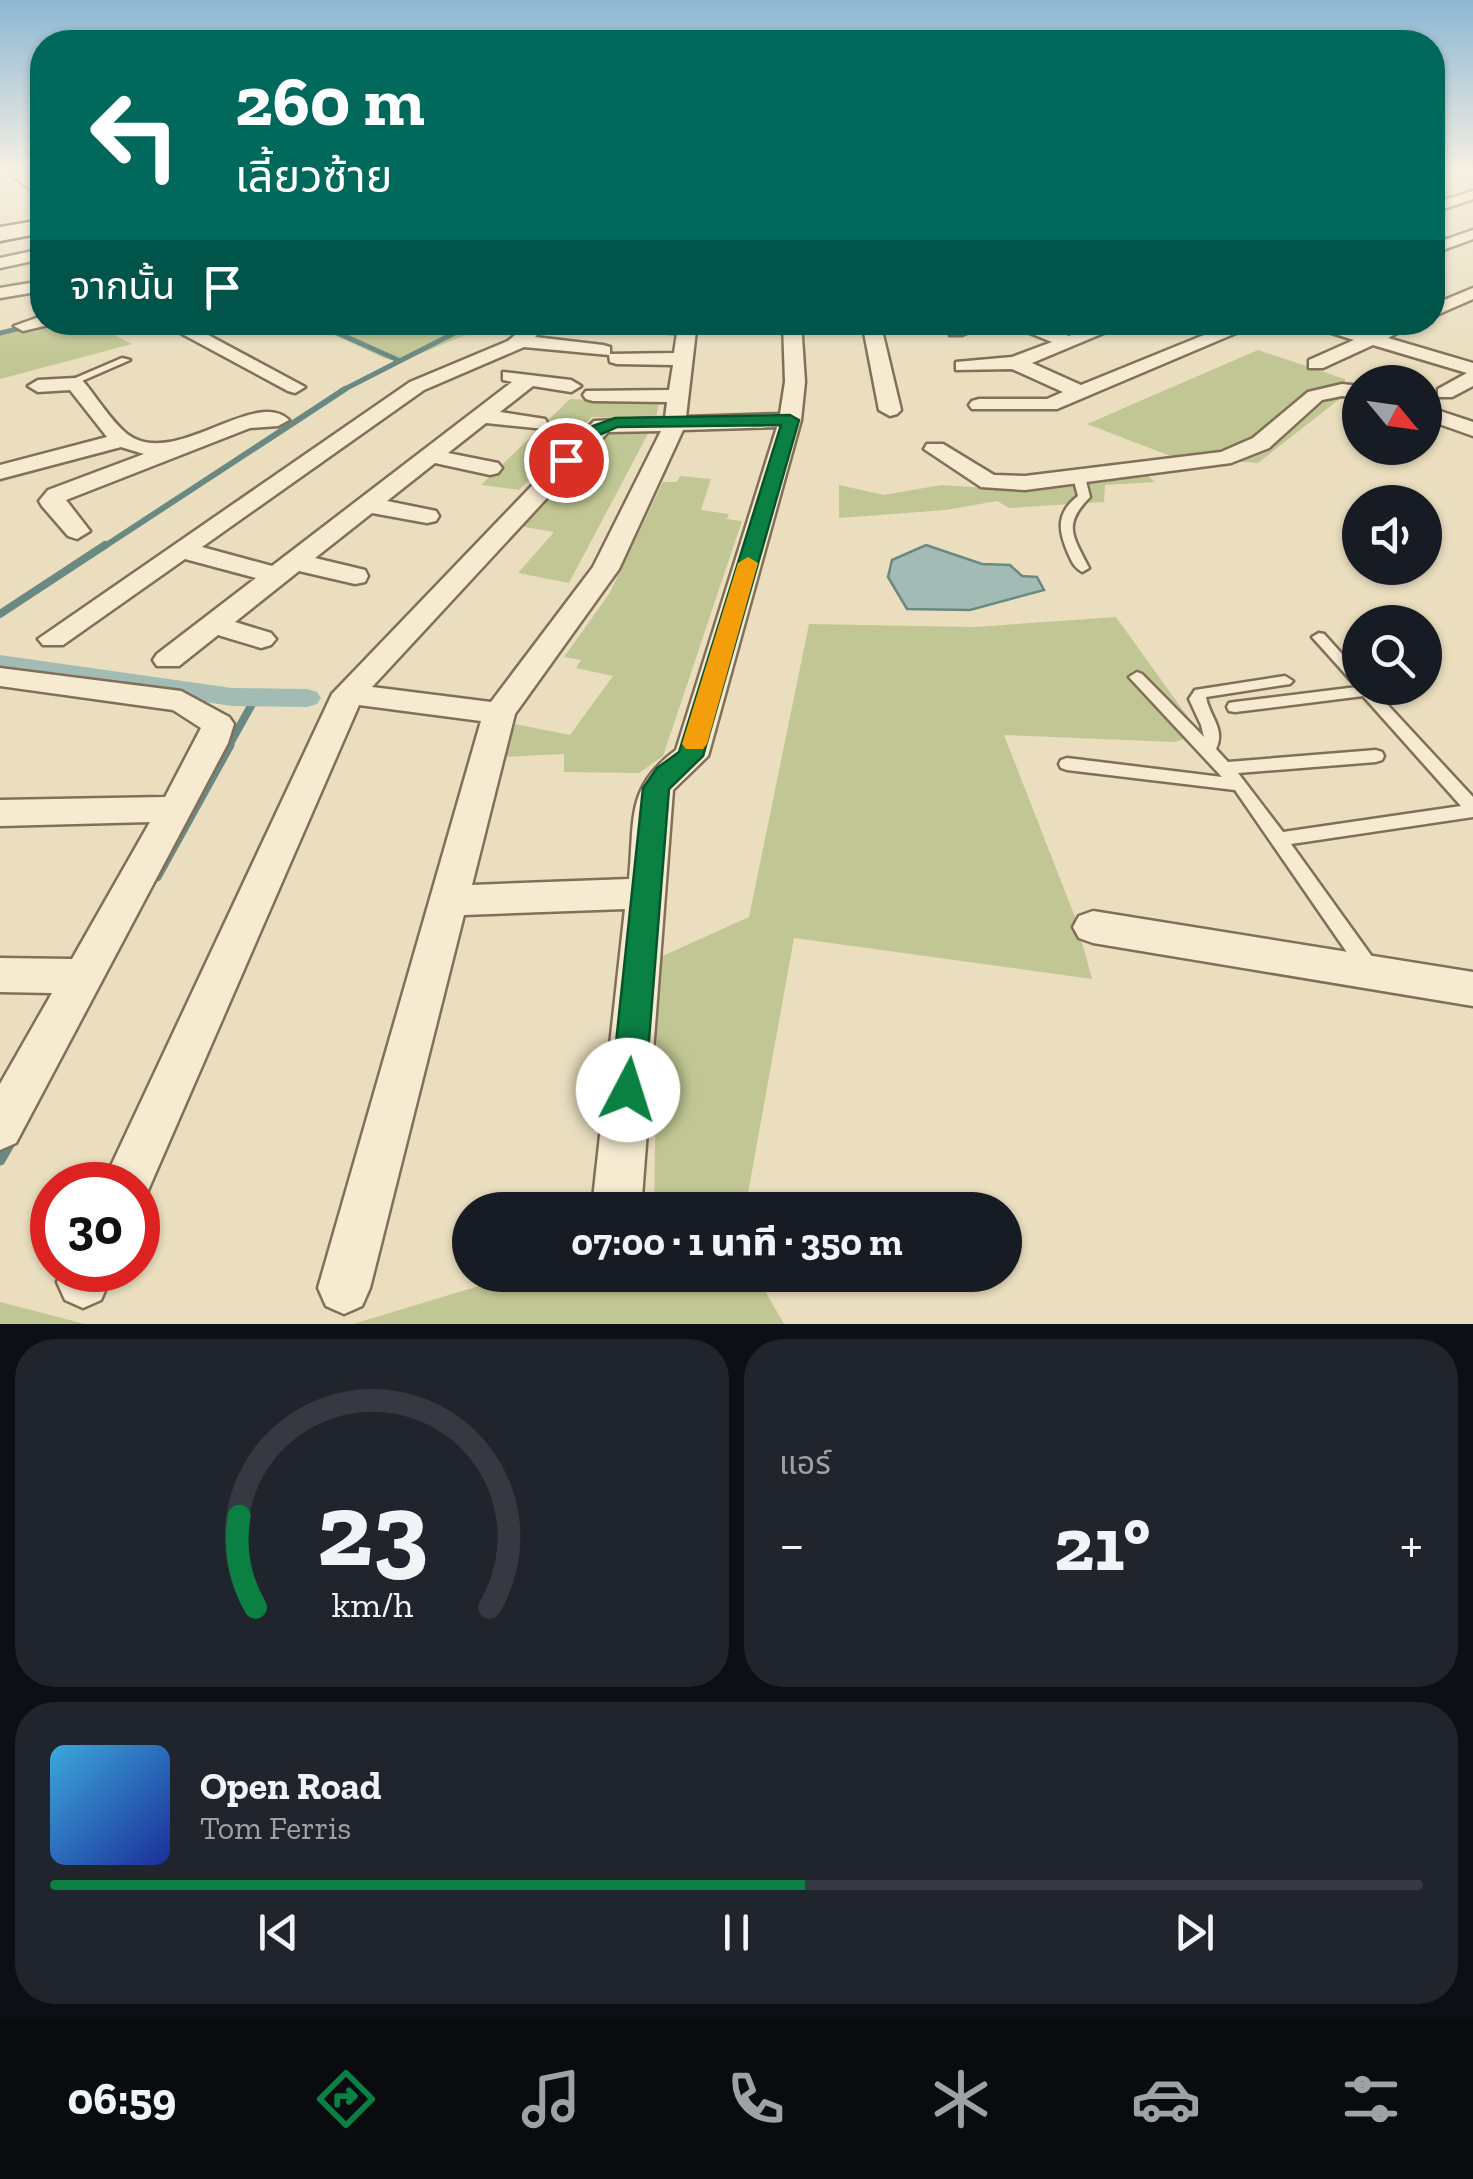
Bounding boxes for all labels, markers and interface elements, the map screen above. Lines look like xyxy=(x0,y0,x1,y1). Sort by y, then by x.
text: 260 m xyxy=(235,59,425,143)
icon: left xyxy=(70,70,200,200)
text: เลี้ยวซ้าย xyxy=(235,150,392,204)
icon: arrive xyxy=(195,260,250,315)
text: จากนั้น xyxy=(70,263,175,309)
north arrow xyxy=(1342,365,1442,465)
map controls xyxy=(1342,365,1442,705)
pin xyxy=(524,418,609,503)
icon: arrive xyxy=(539,433,594,488)
button: sound xyxy=(1342,485,1442,585)
button: search xyxy=(1342,605,1442,705)
position arrow xyxy=(576,1038,680,1142)
speed limit sign: 30 xyxy=(30,1162,160,1292)
text: 07:00 · 1 นาที · 350 m xyxy=(571,1219,903,1265)
text: แอร์ xyxy=(779,1444,831,1482)
text: 23 xyxy=(316,1467,428,1592)
text: 21° xyxy=(1054,1499,1150,1589)
text: − xyxy=(779,1511,805,1577)
text: + xyxy=(1400,1511,1423,1577)
text: km/h xyxy=(331,1583,413,1626)
text: Open Road xyxy=(200,1763,382,1809)
text: Tom Ferris xyxy=(200,1809,351,1847)
icon: previous xyxy=(251,1905,306,1960)
icon: pause xyxy=(709,1905,764,1960)
icon: next xyxy=(1167,1905,1222,1960)
icon: directions xyxy=(311,2064,381,2134)
icon: music xyxy=(516,2064,586,2134)
icon: phone xyxy=(721,2064,791,2134)
icon: climate xyxy=(926,2064,996,2134)
icon: car xyxy=(1131,2064,1201,2134)
icon: filters xyxy=(1336,2064,1406,2134)
text: 06:59 xyxy=(67,2072,176,2126)

